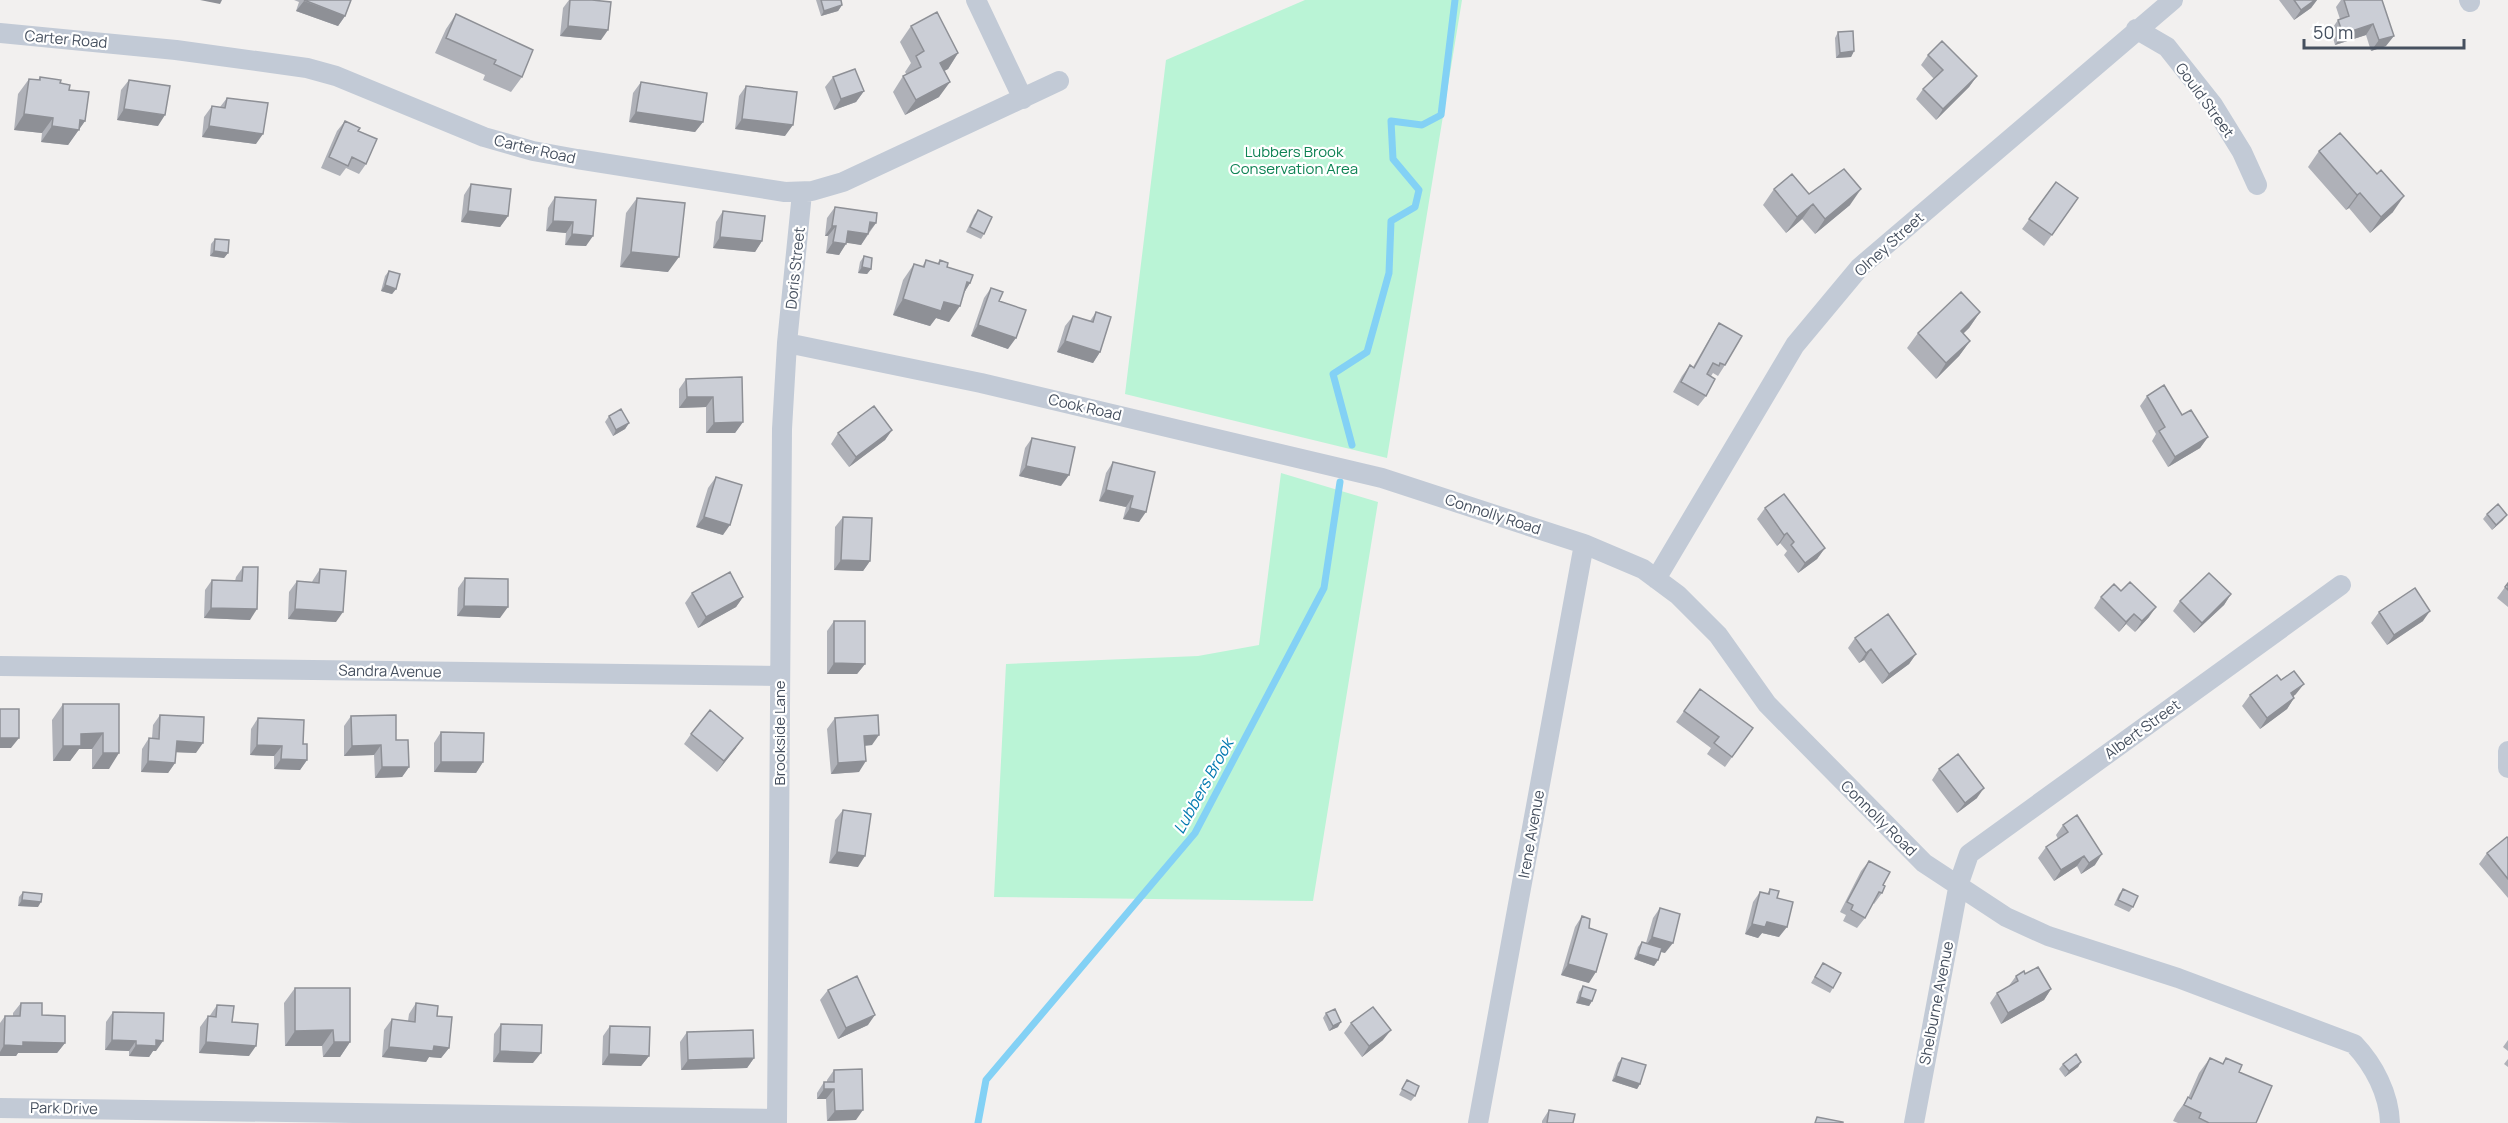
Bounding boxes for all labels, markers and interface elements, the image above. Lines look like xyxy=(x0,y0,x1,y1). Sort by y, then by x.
scale bar xyxy=(2304,12,2464,50)
text: 50 m xyxy=(2313,20,2353,44)
street label: Carter Road xyxy=(24,25,108,53)
street label: Gould Street xyxy=(2171,58,2239,142)
street label: Carter Road xyxy=(492,129,578,169)
park label: Lubbers Brook Conservation Area xyxy=(1230,141,1358,179)
street label: Olney Street xyxy=(1850,207,1928,281)
street label: Doris Street xyxy=(780,226,810,310)
street label: Cook Road xyxy=(1046,388,1124,426)
street label: Connolly Road xyxy=(1442,489,1544,539)
street label: Sandra Avenue xyxy=(338,660,442,682)
street label: Brookside Lane xyxy=(769,680,790,786)
street label: Albert Street xyxy=(2100,694,2184,764)
water label: Lubbers Brook xyxy=(1168,733,1239,837)
street label: Connolly Road xyxy=(1836,775,1922,861)
street label: Irene Avenue xyxy=(1513,788,1549,880)
street label: Shelburne Avenue xyxy=(1914,939,1958,1067)
street label: Park Drive xyxy=(30,1097,98,1119)

